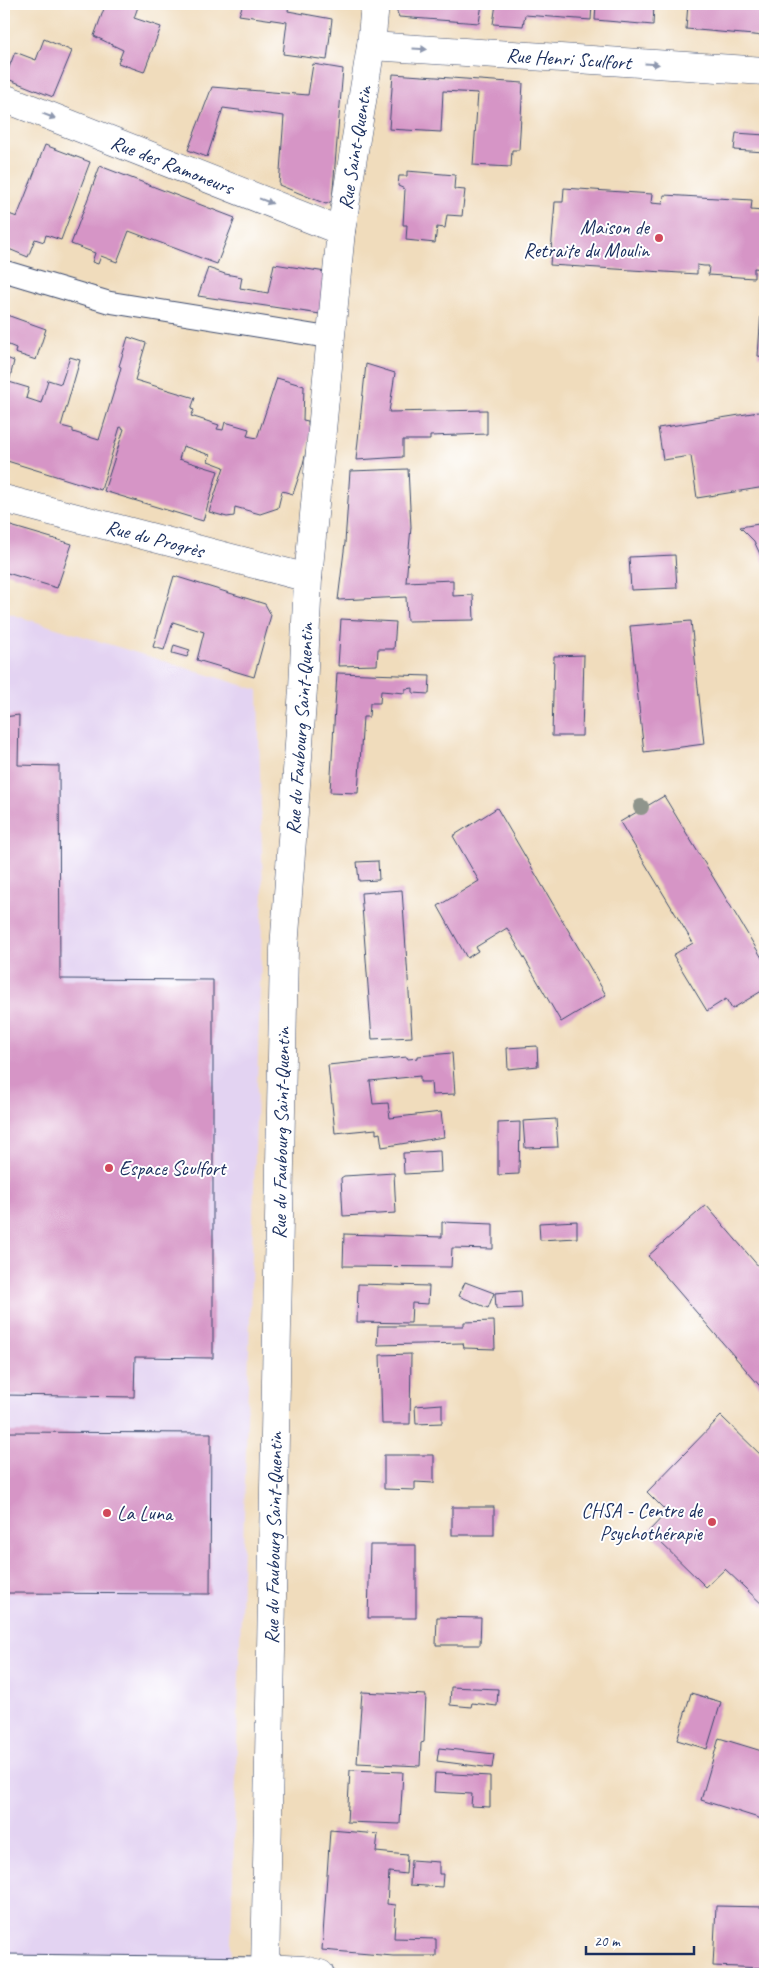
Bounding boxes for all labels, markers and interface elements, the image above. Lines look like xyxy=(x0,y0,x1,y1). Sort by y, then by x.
street label: Rue Henri Sculfort xyxy=(505,43,634,76)
one-way arrow xyxy=(412,46,428,54)
one-way arrow xyxy=(644,60,660,68)
street label: Rue Saint-Quentin xyxy=(333,83,378,211)
one-way arrow xyxy=(42,112,57,120)
street label: Rue des Ramoneurs xyxy=(107,130,239,201)
one-way arrow xyxy=(258,198,273,205)
place label: Maison de Retraite du Moulin xyxy=(523,215,650,263)
marker: Maison de Retraite du Moulin xyxy=(653,232,665,244)
street label: Rue du Progrès xyxy=(103,514,209,564)
street label: Rue du Faubourg Saint-Quentin xyxy=(280,621,319,835)
street label: Rue du Faubourg Saint-Quentin xyxy=(267,1026,296,1239)
place label: Espace Sculfort xyxy=(119,1156,228,1181)
marker: Espace Sculfort xyxy=(103,1162,115,1174)
street label: Rue du Faubourg Saint-Quentin xyxy=(259,1431,288,1644)
place label: CHSA - Centre de Psychothérapie xyxy=(581,1498,703,1546)
place label: La Luna xyxy=(117,1501,174,1526)
marker: La Luna xyxy=(101,1507,113,1519)
marker: CHSA - Centre de Psychothérapie xyxy=(706,1516,718,1528)
scale bar xyxy=(586,1923,694,1955)
text: 20 m xyxy=(594,1932,621,1951)

